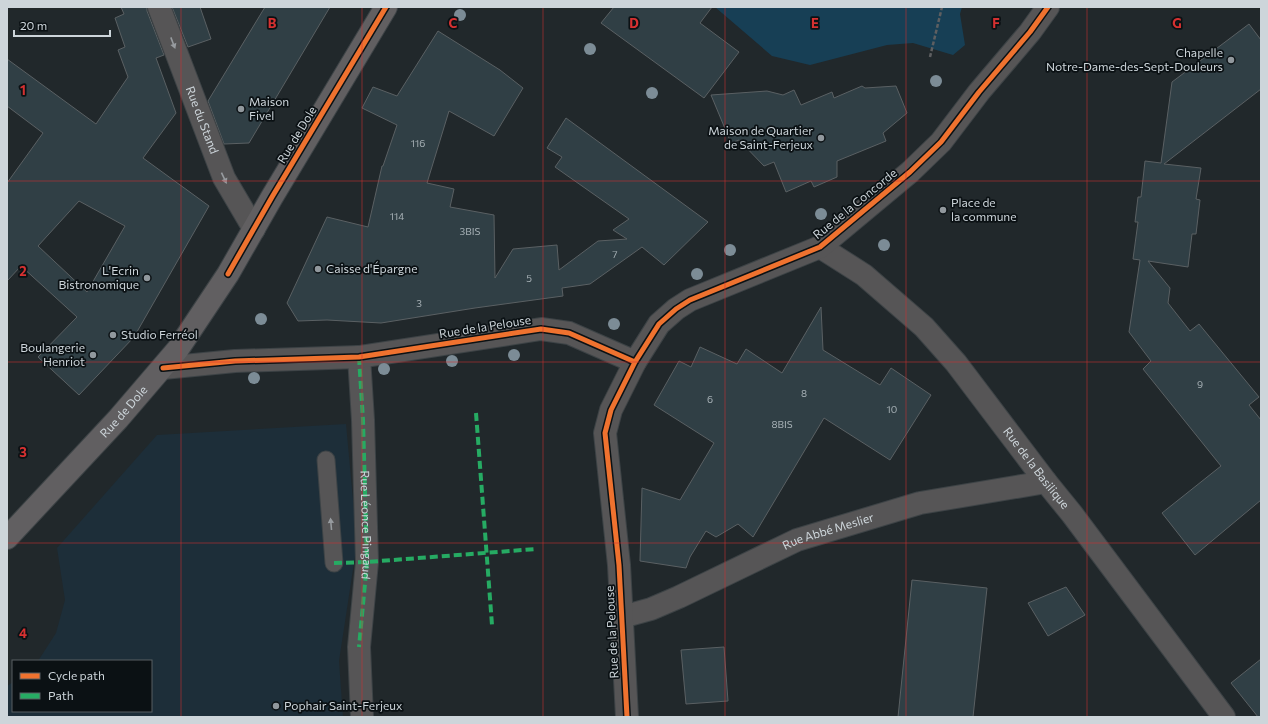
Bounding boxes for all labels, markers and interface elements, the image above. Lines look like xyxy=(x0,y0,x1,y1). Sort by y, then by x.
scale bar xyxy=(14,12,110,38)
text: B xyxy=(268,15,277,31)
text: C xyxy=(449,15,458,31)
text: D xyxy=(629,15,639,31)
text: E xyxy=(811,15,819,31)
text: F xyxy=(992,15,1000,31)
text: G xyxy=(1172,15,1182,31)
text: 20 m xyxy=(20,18,47,32)
one-way arrow xyxy=(170,38,176,50)
place label: Chapelle Notre-Dame-des-Sept-Douleurs xyxy=(1046,45,1223,73)
marker: Chapelle Notre-Dame-des-Sept-Douleurs xyxy=(1226,55,1236,65)
text: 1 xyxy=(20,82,26,98)
street label: Rue du Stand xyxy=(184,84,222,156)
place label: Maison Fivel xyxy=(249,94,289,122)
street label: Rue de Dole xyxy=(274,103,319,166)
marker: Maison Fivel xyxy=(236,104,246,114)
place label: Maison de Quartier de Saint-Ferjeux xyxy=(708,123,814,151)
marker: Maison de Quartier de Saint-Ferjeux xyxy=(816,133,826,143)
house number: 116 xyxy=(411,137,425,149)
street label: Rue de la Concorde xyxy=(810,165,899,241)
one-way arrow xyxy=(222,172,228,184)
place label: Place de la commune xyxy=(951,195,1017,223)
marker: Place de la commune xyxy=(938,205,948,215)
house number: 114 xyxy=(390,210,404,222)
house number: 3BIS xyxy=(460,225,481,237)
house number: 7 xyxy=(612,248,618,260)
place label: Caisse d'Épargne xyxy=(326,261,417,275)
text: 2 xyxy=(19,263,27,279)
place label: L'Ecrin Bistronomique xyxy=(58,263,139,291)
marker: Caisse d'Épargne xyxy=(313,264,323,274)
house number: 5 xyxy=(526,272,532,284)
marker: L'Ecrin Bistronomique xyxy=(142,273,152,283)
house number: 3 xyxy=(416,297,422,309)
street label: Rue de la Pelouse xyxy=(438,312,532,340)
place label: Studio Ferréol xyxy=(121,327,198,341)
marker: Studio Ferréol xyxy=(108,330,118,340)
place label: Boulangerie Henriot xyxy=(20,340,85,368)
marker: Boulangerie Henriot xyxy=(88,350,98,360)
house number: 9 xyxy=(1197,378,1203,390)
street label: Rue de Dole xyxy=(97,382,150,440)
house number: 8 xyxy=(801,387,807,399)
house number: 6 xyxy=(707,393,713,405)
house number: 10 xyxy=(887,403,897,415)
house number: 8BIS xyxy=(771,418,793,430)
street label: Rue de la Basilique xyxy=(1001,424,1073,511)
text: 3 xyxy=(19,444,27,460)
street label: Rue Léonce Pingaud xyxy=(358,470,375,580)
street label: Rue Abbé Meslier xyxy=(780,509,875,552)
one-way arrow xyxy=(327,518,334,530)
street label: Rue de la Pelouse xyxy=(602,585,620,679)
text: 4 xyxy=(19,625,27,641)
legend xyxy=(12,660,152,712)
text: Cycle path xyxy=(48,668,105,682)
text: Path xyxy=(48,688,74,702)
place label: Pophair Saint-Ferjeux xyxy=(284,698,403,712)
marker: Pophair Saint-Ferjeux xyxy=(271,701,281,711)

